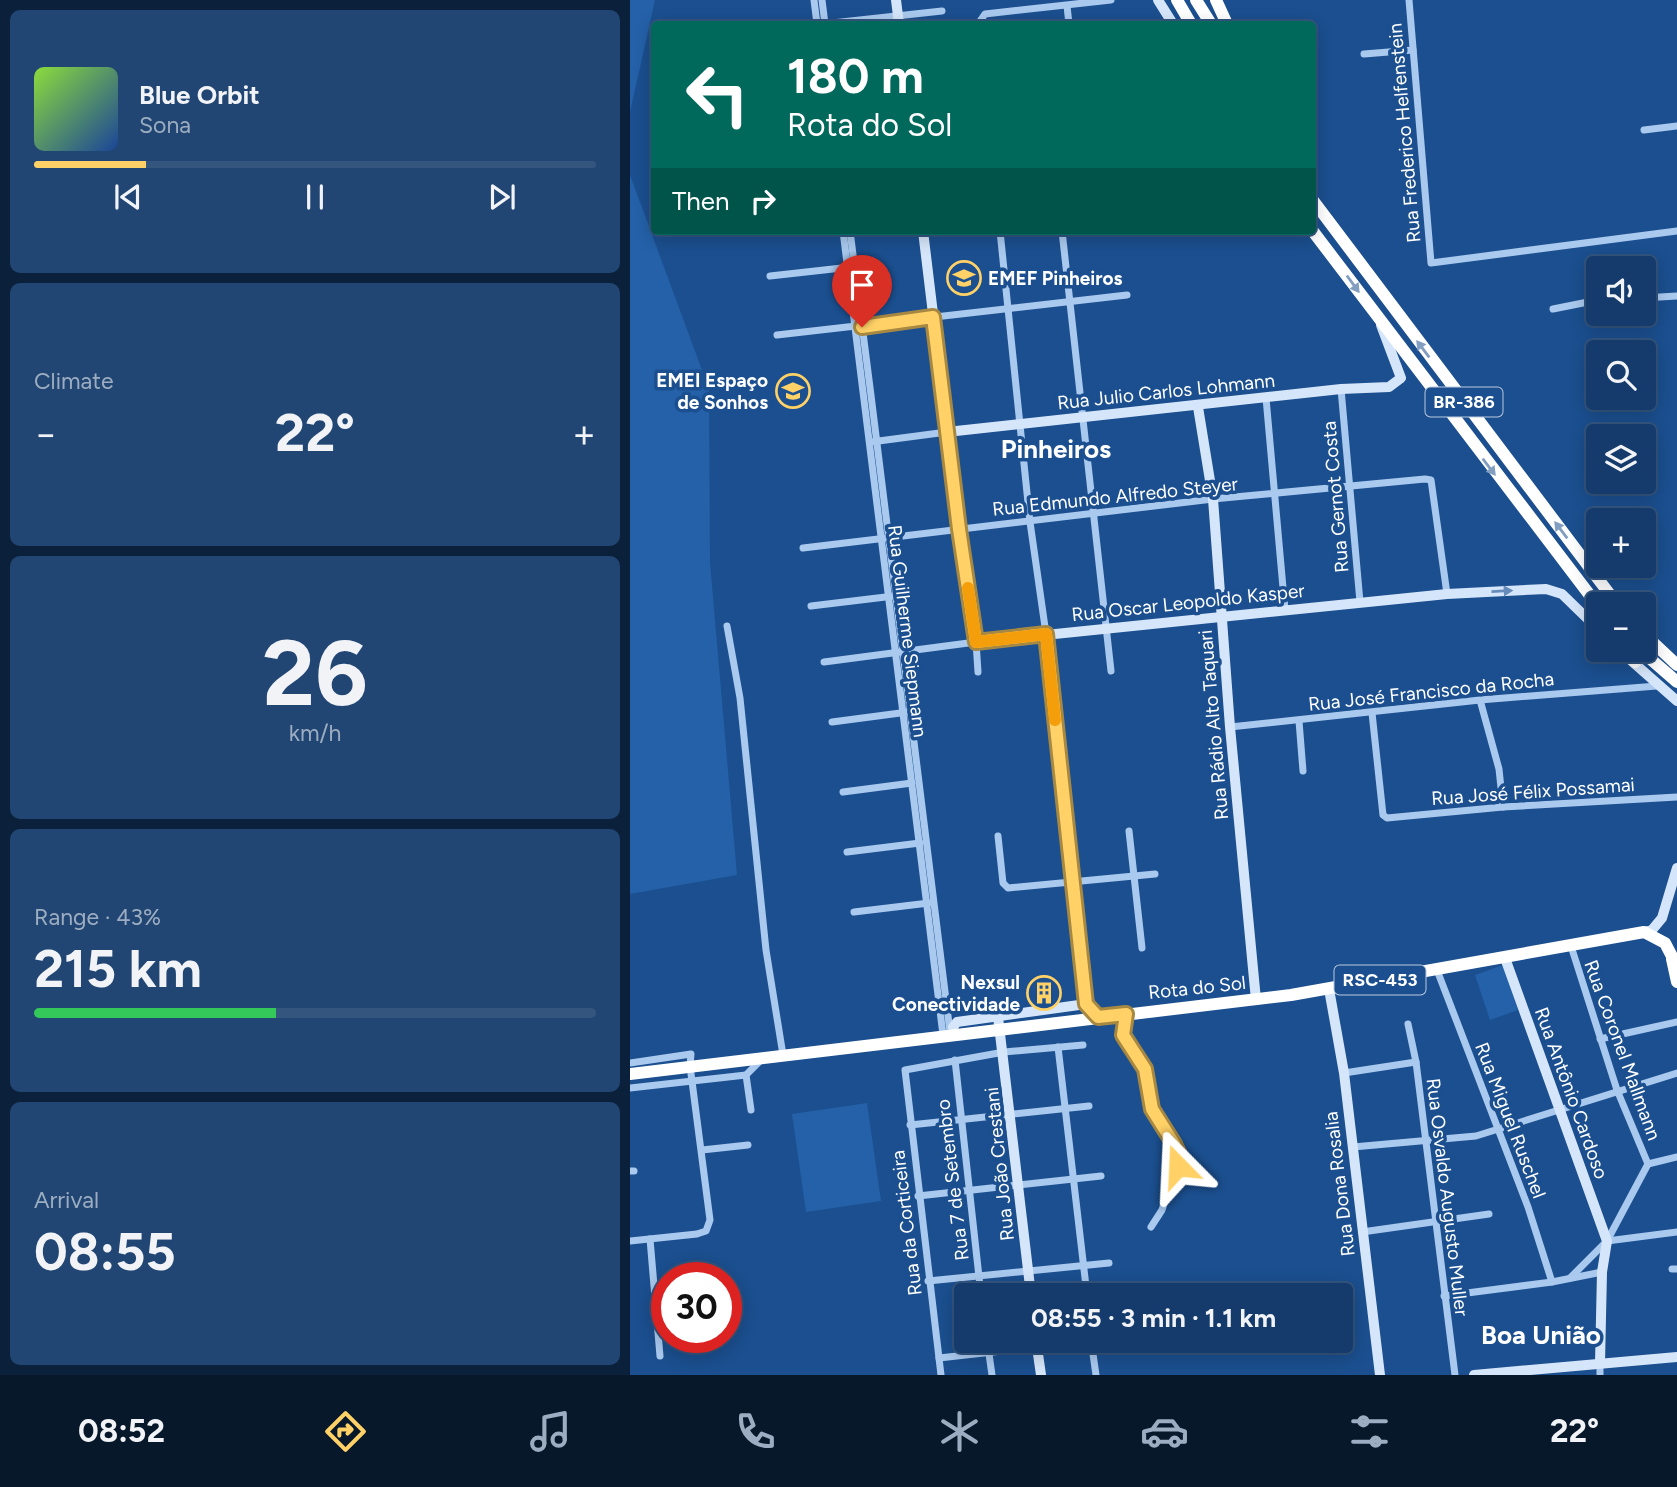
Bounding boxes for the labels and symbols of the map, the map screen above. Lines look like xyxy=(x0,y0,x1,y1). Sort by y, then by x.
street label: Rua Frederico Helfenstein xyxy=(1383,22,1426,244)
pin xyxy=(832,255,892,327)
school or university icon: EMEF Pinheiros xyxy=(945,259,983,297)
place label: EMEF Pinheiros xyxy=(988,267,1123,290)
one-way arrow xyxy=(1346,275,1360,294)
one-way arrow xyxy=(1416,340,1431,358)
place label: EMEI Espaço de Sonhos xyxy=(656,369,768,414)
street label: Rua Julio Carlos Lohmann xyxy=(1056,369,1276,414)
school or university icon: EMEI Espaço de Sonhos xyxy=(774,372,812,410)
road number: BR-386 xyxy=(1426,388,1502,416)
street label: Rua Gernot Costa xyxy=(1317,420,1354,574)
district label: Pinheiros xyxy=(1001,433,1111,465)
one-way arrow xyxy=(1482,458,1496,476)
street label: Rua Edmundo Alfredo Steyer xyxy=(991,472,1239,521)
one-way arrow xyxy=(1554,521,1568,539)
street label: Rua Guilherme Siepmann xyxy=(883,524,932,739)
street label: Rua Oscar Leopoldo Kasper xyxy=(1070,579,1306,626)
one-way arrow xyxy=(1491,585,1513,596)
street label: Rua Rádio Alto Taquari xyxy=(1194,629,1233,821)
street label: Rua José Francisco da Rocha xyxy=(1307,667,1555,716)
street label: Rua José Félix Possamai xyxy=(1430,773,1636,810)
street label: Rua Coronel Mallmann xyxy=(1579,957,1666,1143)
road number: RSC-453 xyxy=(1334,965,1426,995)
place label: Nexsul Conectividade xyxy=(892,971,1020,1016)
street label: Rota do Sol xyxy=(1147,971,1247,1004)
building icon: Nexsul Conectividade xyxy=(1025,974,1063,1012)
street label: Rua Antônio Cardoso xyxy=(1530,1004,1613,1182)
street label: Rua Miguel Ruschel xyxy=(1470,1039,1551,1201)
street label: Rua Osvaldo Augusto Muller xyxy=(1421,1077,1474,1318)
street label: Rua João Crestani xyxy=(980,1086,1019,1242)
street label: Rua 7 de Setembro xyxy=(931,1098,974,1262)
street label: Rua Dona Rosalia xyxy=(1319,1110,1360,1258)
position arrow xyxy=(1141,1129,1215,1203)
street label: Rua da Corticeira xyxy=(886,1149,927,1297)
speed limit sign: 30 xyxy=(651,1262,742,1353)
district label: Boa União xyxy=(1481,1319,1601,1351)

